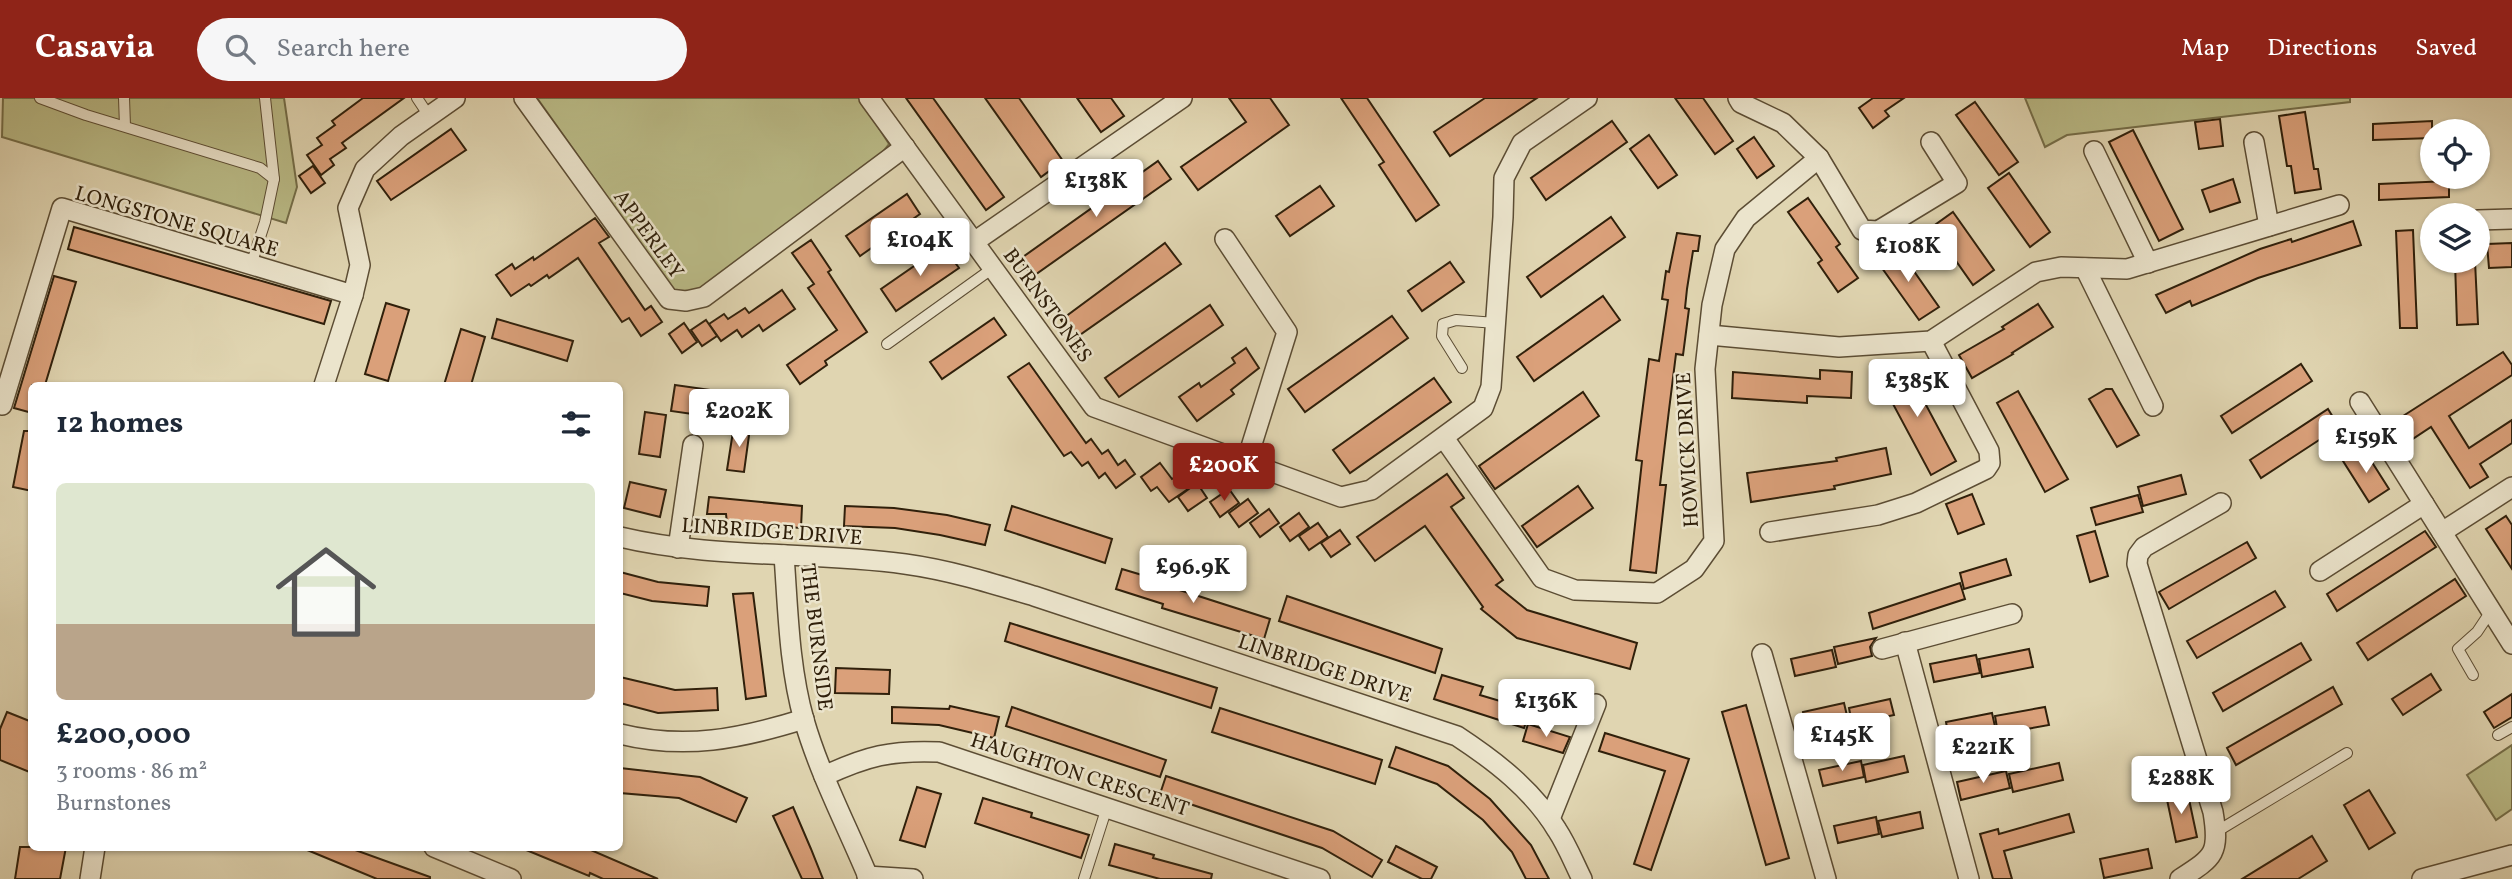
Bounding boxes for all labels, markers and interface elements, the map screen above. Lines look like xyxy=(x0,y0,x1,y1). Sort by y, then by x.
search box xyxy=(197,18,687,81)
text: Casavia xyxy=(35,26,155,72)
icon: search xyxy=(221,30,259,68)
text: Search here xyxy=(277,31,410,67)
text: Map xyxy=(2181,32,2229,66)
text: Directions xyxy=(2267,32,2377,66)
text: Saved xyxy=(2415,32,2477,66)
map controls xyxy=(2420,119,2490,273)
button: locate xyxy=(2420,119,2490,189)
pin: £138K xyxy=(1047,159,1145,219)
text: £138K xyxy=(1064,166,1128,198)
street label: LONGSTONE SQUARE xyxy=(71,179,282,265)
street label: APPERLEY xyxy=(606,185,690,285)
button: layers xyxy=(2420,203,2490,273)
pin: £104K xyxy=(871,218,969,278)
text: £104K xyxy=(887,225,953,257)
pin: £108K xyxy=(1859,225,1957,284)
text: £108K xyxy=(1875,231,1941,263)
street label: BURNSTONES xyxy=(995,243,1098,369)
pin: £385K xyxy=(1868,360,1966,419)
text: £385K xyxy=(1885,366,1949,398)
street label: HOWICK DRIVE xyxy=(1670,371,1707,528)
pin: £202K xyxy=(690,390,788,449)
text: £202K xyxy=(705,396,773,428)
text: 12 homes xyxy=(56,403,183,445)
icon: filters xyxy=(557,405,595,443)
pin: £159K xyxy=(2317,416,2415,475)
text: £159K xyxy=(2335,422,2397,454)
pin: £200K xyxy=(1175,444,1273,503)
text: £200K xyxy=(1189,450,1259,482)
street label: LINBRIDGE DRIVE xyxy=(680,512,863,553)
icon: home xyxy=(263,529,389,655)
pin: £96.9K xyxy=(1136,546,1250,605)
text: £96.9K xyxy=(1156,552,1230,584)
street label: THE BURNSIDE xyxy=(792,562,839,713)
street label: LINBRIDGE DRIVE xyxy=(1234,628,1415,711)
pin: £136K xyxy=(1497,680,1595,739)
text: £136K xyxy=(1514,686,1578,718)
text: £200,000 xyxy=(56,714,191,756)
pin: £145K xyxy=(1793,714,1891,773)
text: £145K xyxy=(1810,720,1874,752)
street label: HAUGHTON CRESCENT xyxy=(967,726,1193,824)
pin: £221K xyxy=(1934,726,2032,785)
text: £221K xyxy=(1951,732,2015,764)
text: 3 rooms · 86 m² xyxy=(56,756,207,788)
pin: £288K xyxy=(2132,756,2230,816)
text: £288K xyxy=(2148,763,2214,795)
text: Burnstones xyxy=(56,788,171,820)

